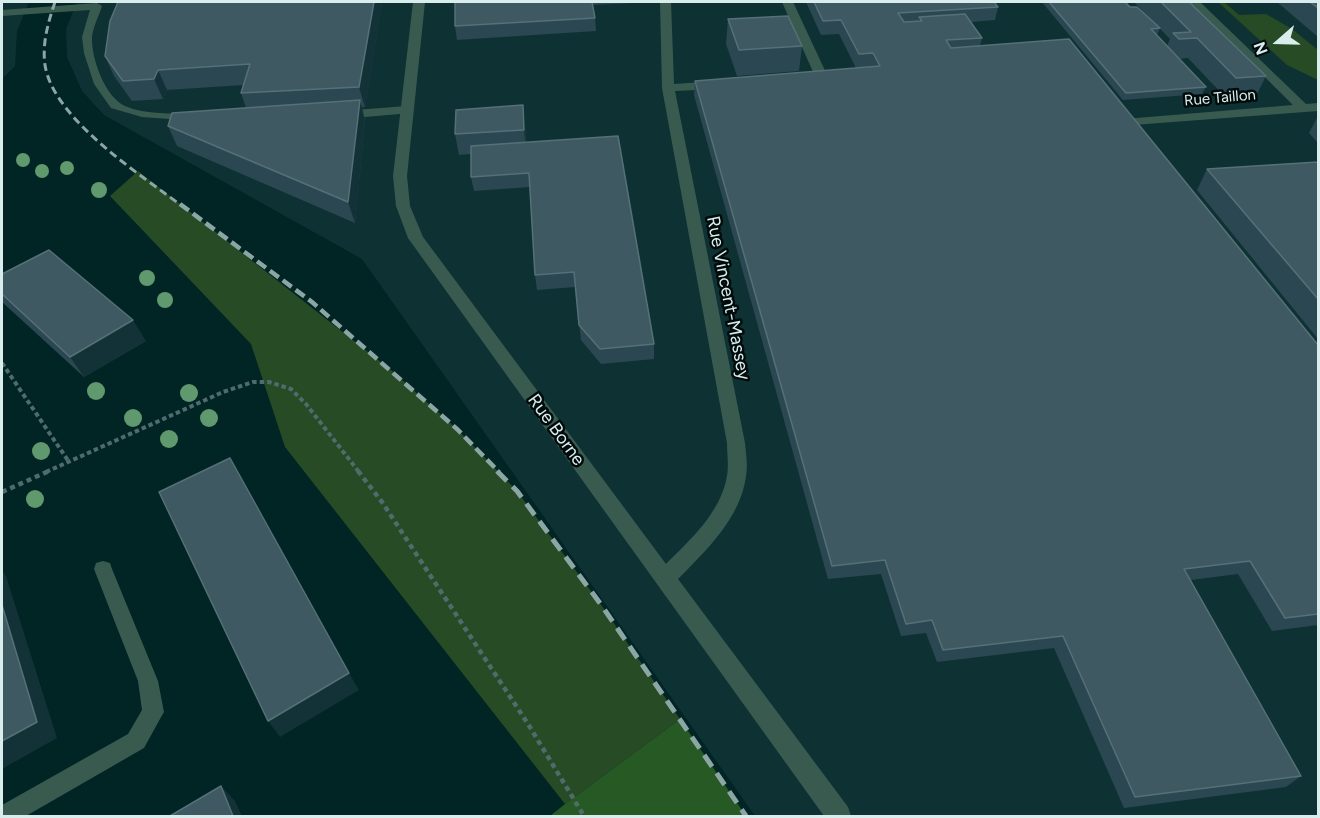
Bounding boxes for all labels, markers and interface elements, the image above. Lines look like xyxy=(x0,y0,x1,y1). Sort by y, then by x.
north arrow xyxy=(1248,12,1308,72)
text: N xyxy=(1250,39,1272,57)
street label: Rue Taillon xyxy=(1183,86,1257,110)
street label: Rue Vincent-Massey xyxy=(702,214,754,382)
street label: Rue Borne xyxy=(523,390,589,470)

